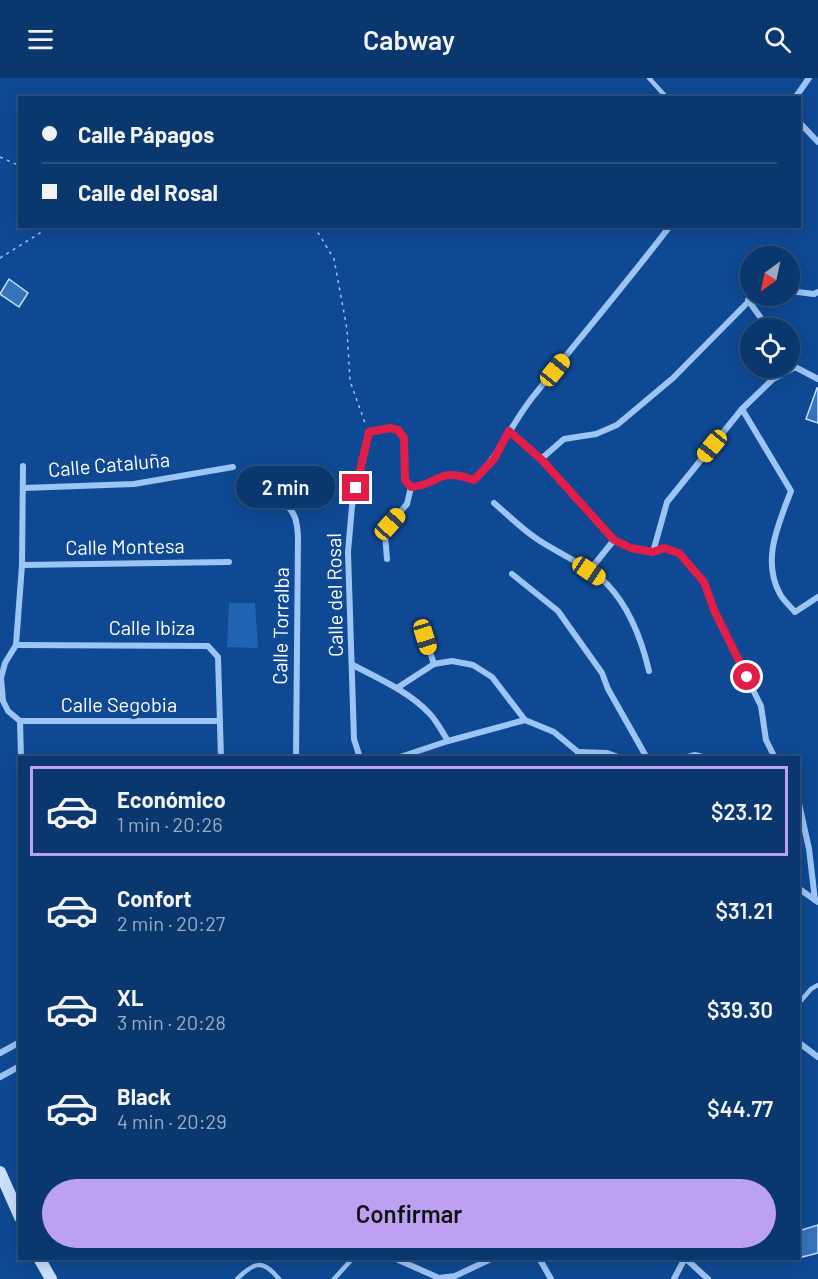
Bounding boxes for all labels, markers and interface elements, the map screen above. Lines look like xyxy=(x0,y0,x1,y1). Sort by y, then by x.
icon: menu xyxy=(24,23,57,56)
text: Cabway xyxy=(363,23,455,55)
icon: search xyxy=(761,23,794,56)
text: Calle Pápagos xyxy=(78,121,214,147)
text: Calle del Rosal xyxy=(78,179,218,205)
north arrow xyxy=(740,246,800,306)
map controls xyxy=(740,246,800,378)
button: locate xyxy=(740,318,800,378)
car xyxy=(537,350,573,390)
car xyxy=(694,426,730,466)
street label: Calle Cataluña xyxy=(47,447,171,481)
callout: 2 min xyxy=(236,467,335,509)
route end xyxy=(342,474,369,501)
text: 2 min xyxy=(262,475,309,499)
car xyxy=(371,505,409,543)
street label: Calle Montesa xyxy=(65,533,185,559)
street label: Calle del Rosal xyxy=(321,533,347,657)
car xyxy=(569,553,609,589)
street label: Calle Torralba xyxy=(267,567,293,685)
street label: Calle Ibiza xyxy=(109,615,195,639)
car xyxy=(411,617,439,657)
route start xyxy=(733,663,760,690)
street label: Calle Segobia xyxy=(61,692,177,716)
icon: car xyxy=(45,784,99,838)
text: Económico xyxy=(117,786,226,812)
text: $23.12 xyxy=(711,798,773,824)
text: 1 min · 20:26 xyxy=(117,812,222,836)
icon: car xyxy=(45,883,99,937)
text: Confort xyxy=(117,885,192,911)
text: $31.21 xyxy=(715,897,773,923)
text: 2 min · 20:27 xyxy=(117,911,225,935)
icon: car xyxy=(45,982,99,1036)
text: XL xyxy=(117,984,143,1010)
text: $39.30 xyxy=(707,996,773,1022)
text: 3 min · 20:28 xyxy=(117,1010,226,1034)
icon: car xyxy=(45,1081,99,1135)
text: Black xyxy=(117,1083,171,1109)
text: $44.77 xyxy=(707,1095,773,1121)
text: 4 min · 20:29 xyxy=(117,1109,227,1133)
button: Confirmar xyxy=(42,1179,776,1248)

